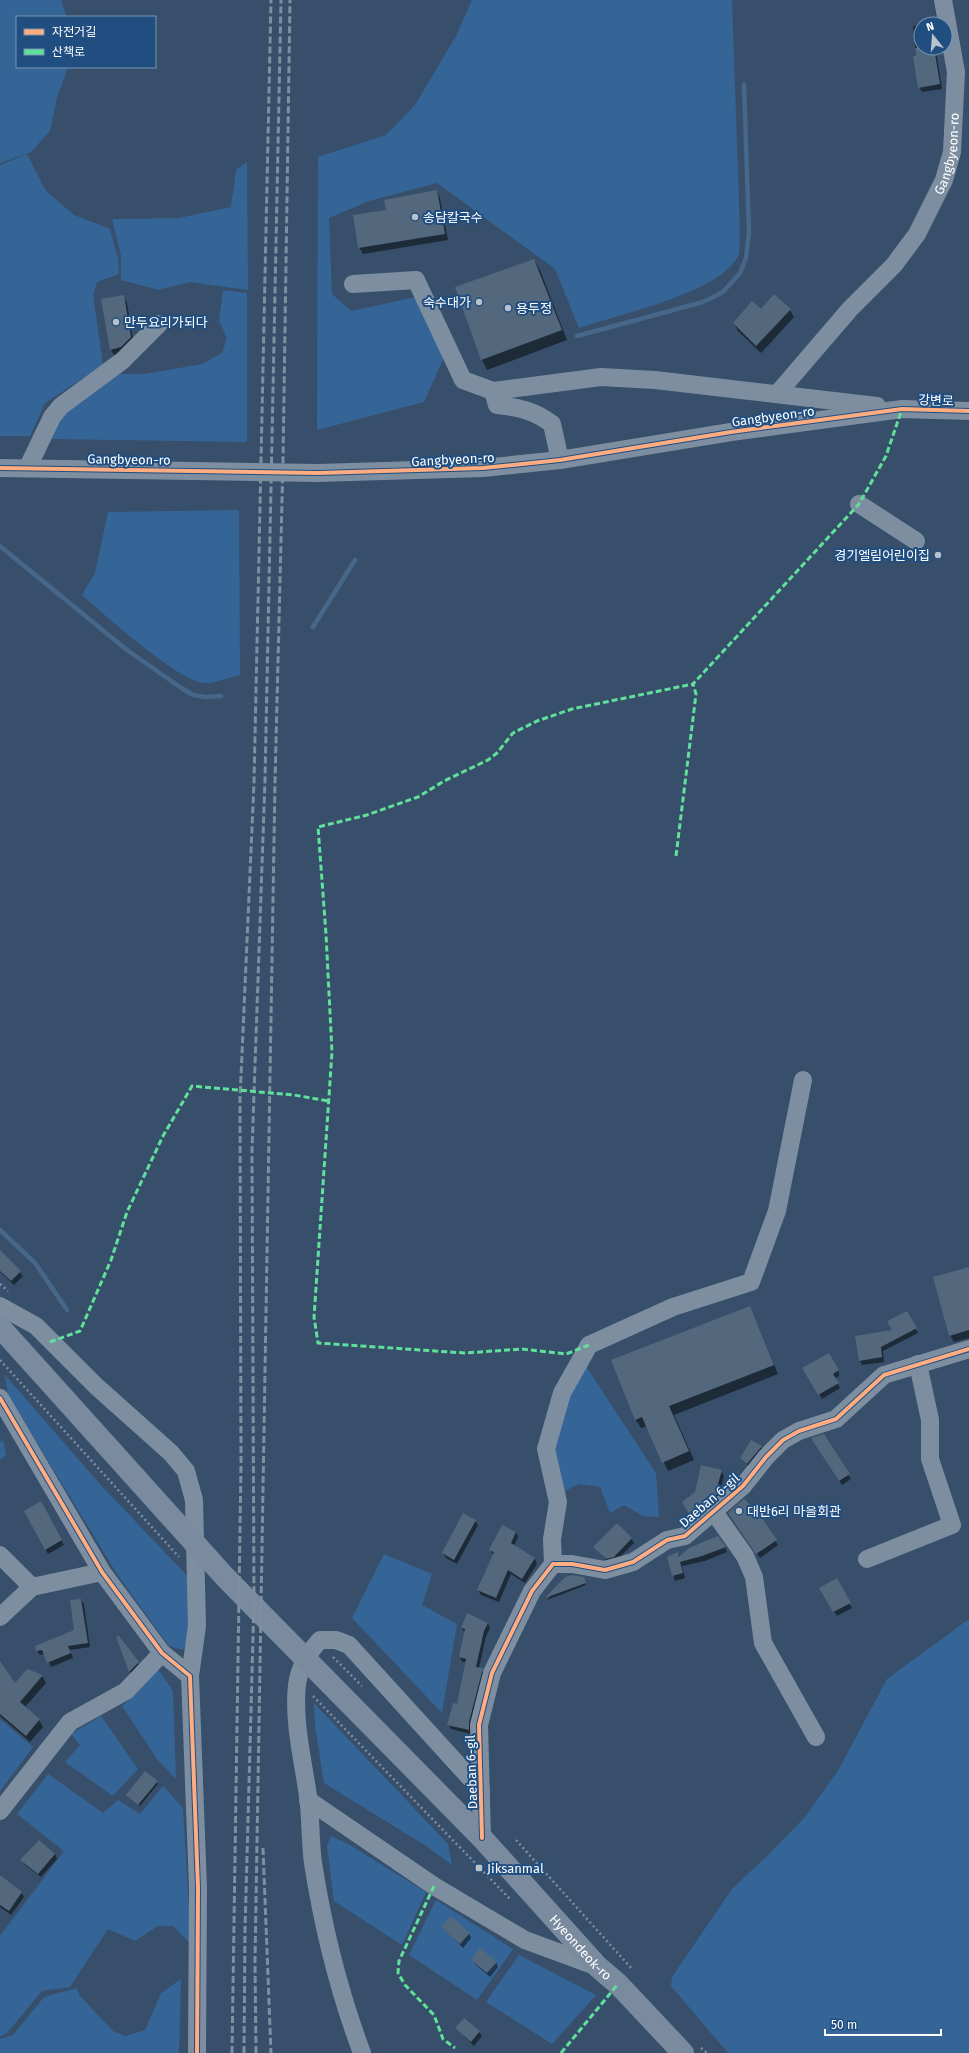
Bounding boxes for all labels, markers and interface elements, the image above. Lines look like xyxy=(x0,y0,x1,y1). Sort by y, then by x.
legend xyxy=(16,16,156,68)
north arrow xyxy=(913,16,953,56)
text: N xyxy=(925,20,936,34)
text: 자전거길 xyxy=(52,25,96,39)
text: 산책로 xyxy=(52,45,85,59)
street label: Gangbyeon-ro xyxy=(931,112,962,197)
place label: 송담칼국수 xyxy=(423,210,483,225)
marker: 송담칼국수 xyxy=(410,212,420,222)
place label: 숙수대가 xyxy=(423,295,471,310)
marker: 숙수대가 xyxy=(474,297,484,307)
place label: 용두정 xyxy=(516,301,552,316)
marker: 용두정 xyxy=(503,303,513,313)
place label: 만두요리가되다 xyxy=(124,315,208,330)
marker: 만두요리가되다 xyxy=(111,317,121,327)
street label: 강변로 xyxy=(918,392,954,409)
street label: Gangbyeon-ro xyxy=(731,403,815,430)
street label: Gangbyeon-ro xyxy=(411,450,495,469)
street label: Gangbyeon-ro xyxy=(87,451,171,468)
place label: 경기엘림어린이집 xyxy=(834,548,930,563)
marker: 경기엘림어린이집 xyxy=(933,550,943,560)
street label: Daeban 6-gil xyxy=(676,1470,743,1530)
place label: 대반6리 마을회관 xyxy=(747,1504,841,1519)
marker: 대반6리 마을회관 xyxy=(734,1506,744,1516)
street label: Daeban 6-gil xyxy=(463,1734,480,1809)
place label: Jiksanmal xyxy=(487,1861,544,1876)
marker: Jiksanmal xyxy=(474,1863,484,1873)
street label: Hyeondeok-ro xyxy=(547,1912,615,1983)
scale bar xyxy=(825,2011,941,2037)
text: 50 m xyxy=(831,2018,857,2032)

